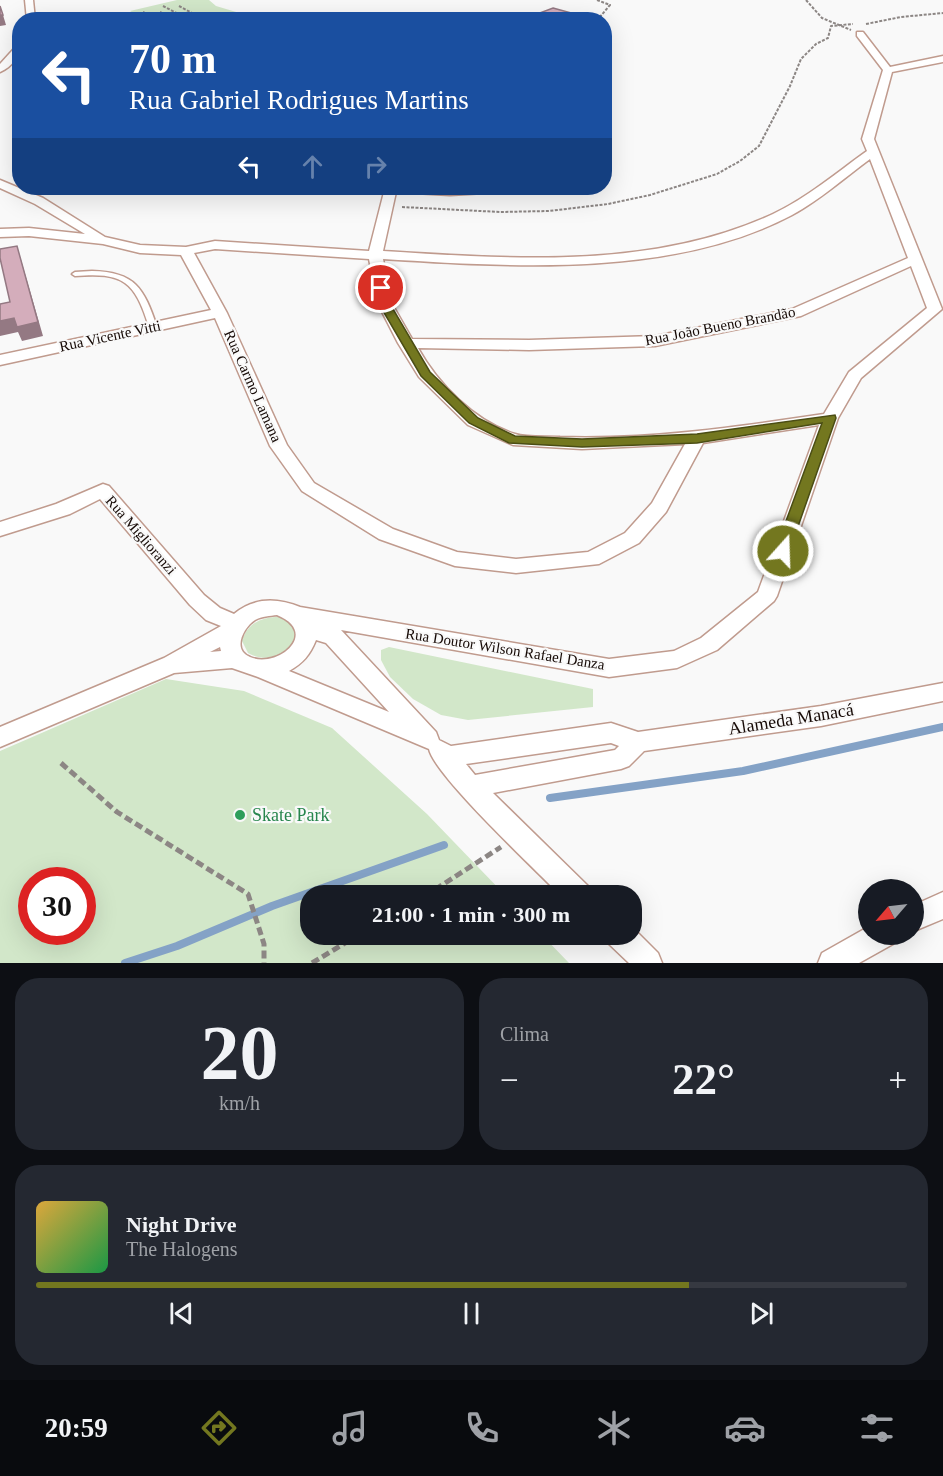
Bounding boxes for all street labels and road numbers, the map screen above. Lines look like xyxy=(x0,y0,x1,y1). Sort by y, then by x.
street label: Rua João Bueno Brandão xyxy=(643,304,797,348)
street label: Rua Vicente Vitti xyxy=(58,317,162,355)
street label: Rua Carmo Lamana xyxy=(221,328,285,445)
street label: Rua Miglioranzi xyxy=(103,492,179,578)
street label: Rua Doutor Wilson Rafael Danza xyxy=(404,625,606,673)
street label: Alameda Manacá xyxy=(727,699,855,739)

